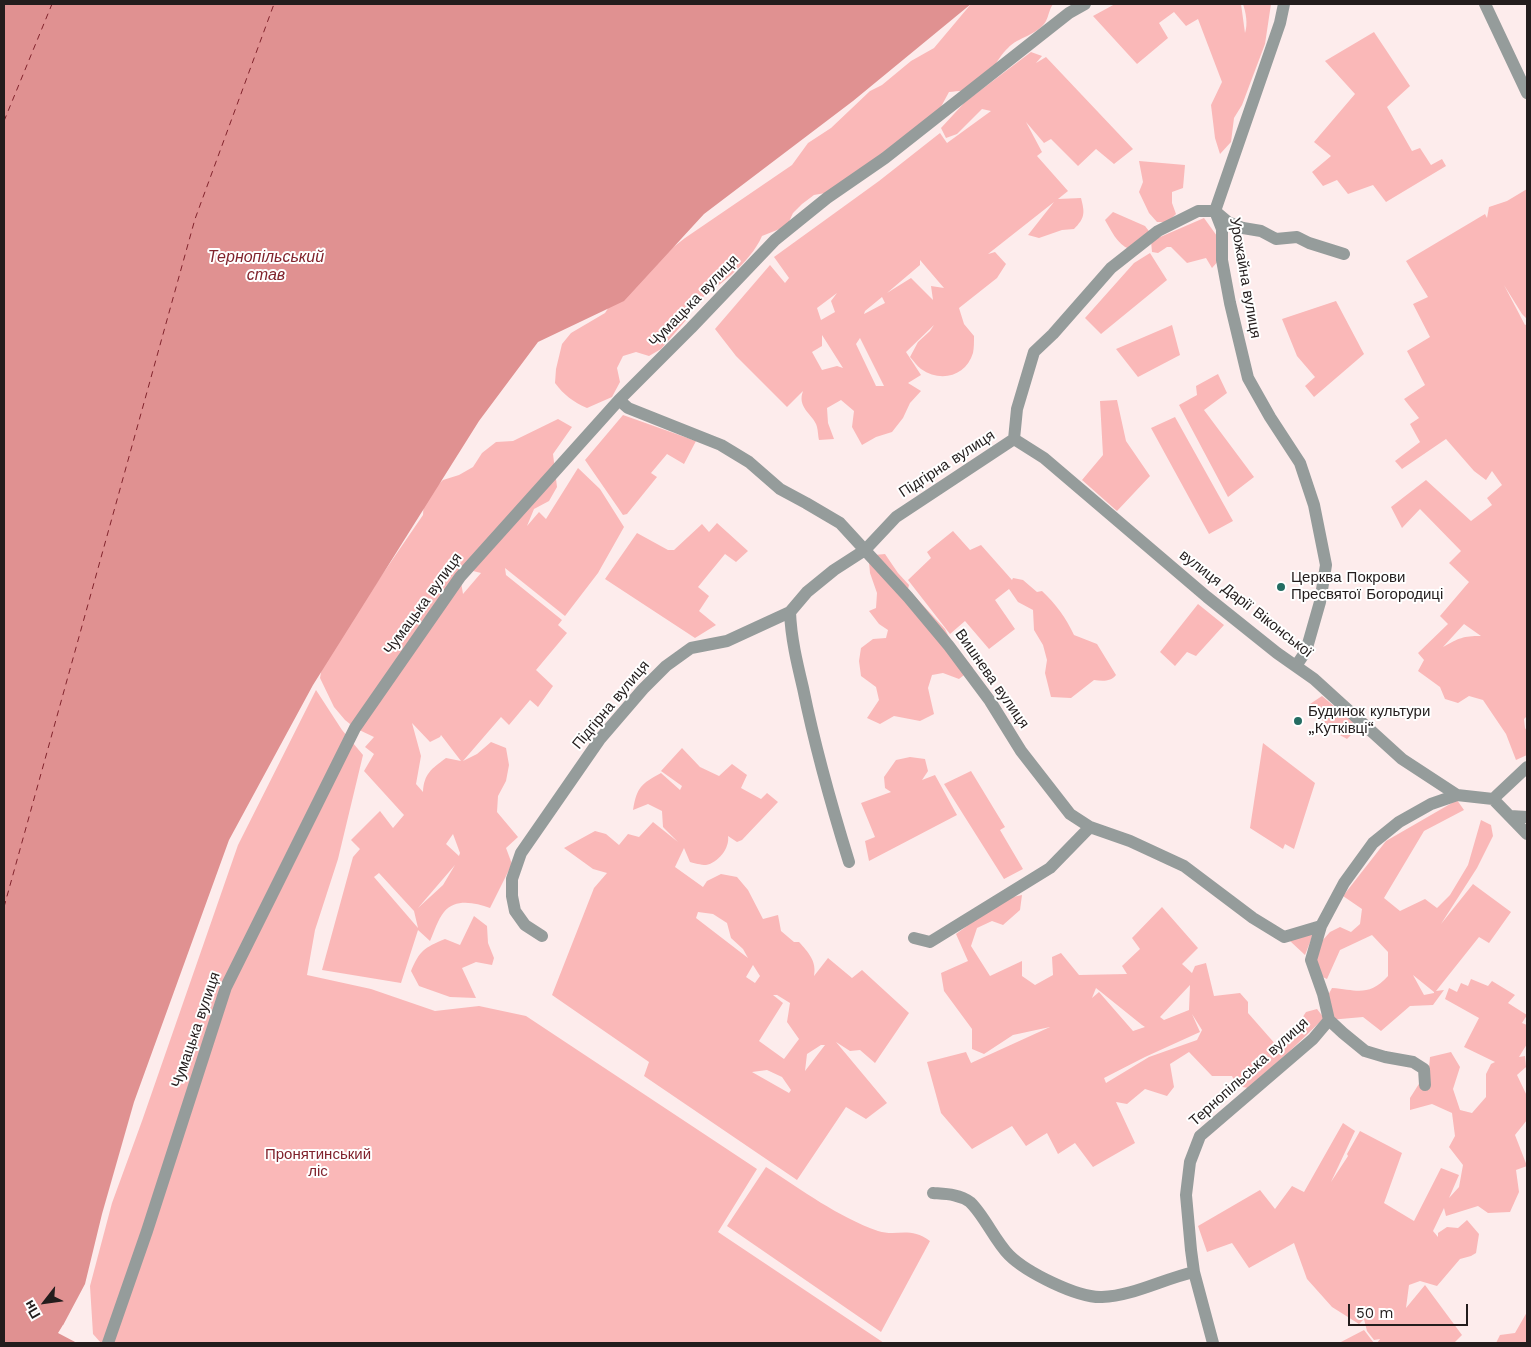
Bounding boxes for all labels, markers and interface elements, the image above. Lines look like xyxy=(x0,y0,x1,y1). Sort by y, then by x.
street label: Урожайна вулиця xyxy=(1225,216,1265,340)
water label: Тернопільський став xyxy=(208,247,324,285)
street label: Чумацька вулиця xyxy=(645,251,743,351)
street label: Підгірна вулиця xyxy=(896,426,998,502)
street label: вулиця Дарії Віконської xyxy=(1176,546,1316,662)
street label: Чумацька вулиця xyxy=(380,550,466,658)
place label: Церква Покрови Пресвятої Богородиці xyxy=(1291,569,1443,604)
marker: Церква Покрови Пресвятої Богородиці xyxy=(1275,581,1287,593)
street label: Вишнева вулиця xyxy=(951,626,1033,732)
street label: Підгірна вулиця xyxy=(569,657,653,753)
place label: Будинок культури „Кутківці“ xyxy=(1308,703,1430,738)
marker: Будинок культури „Кутківці“ xyxy=(1292,715,1304,727)
street label: Чумацька вулиця xyxy=(168,970,224,1090)
street label: Тернопільська вулиця xyxy=(1186,1014,1312,1130)
park label: Пронятинський ліс xyxy=(265,1146,371,1181)
north arrow xyxy=(20,1277,70,1327)
scale bar xyxy=(1351,1294,1471,1326)
text: Пн xyxy=(20,1297,44,1322)
text: 50 m xyxy=(1356,1304,1393,1322)

